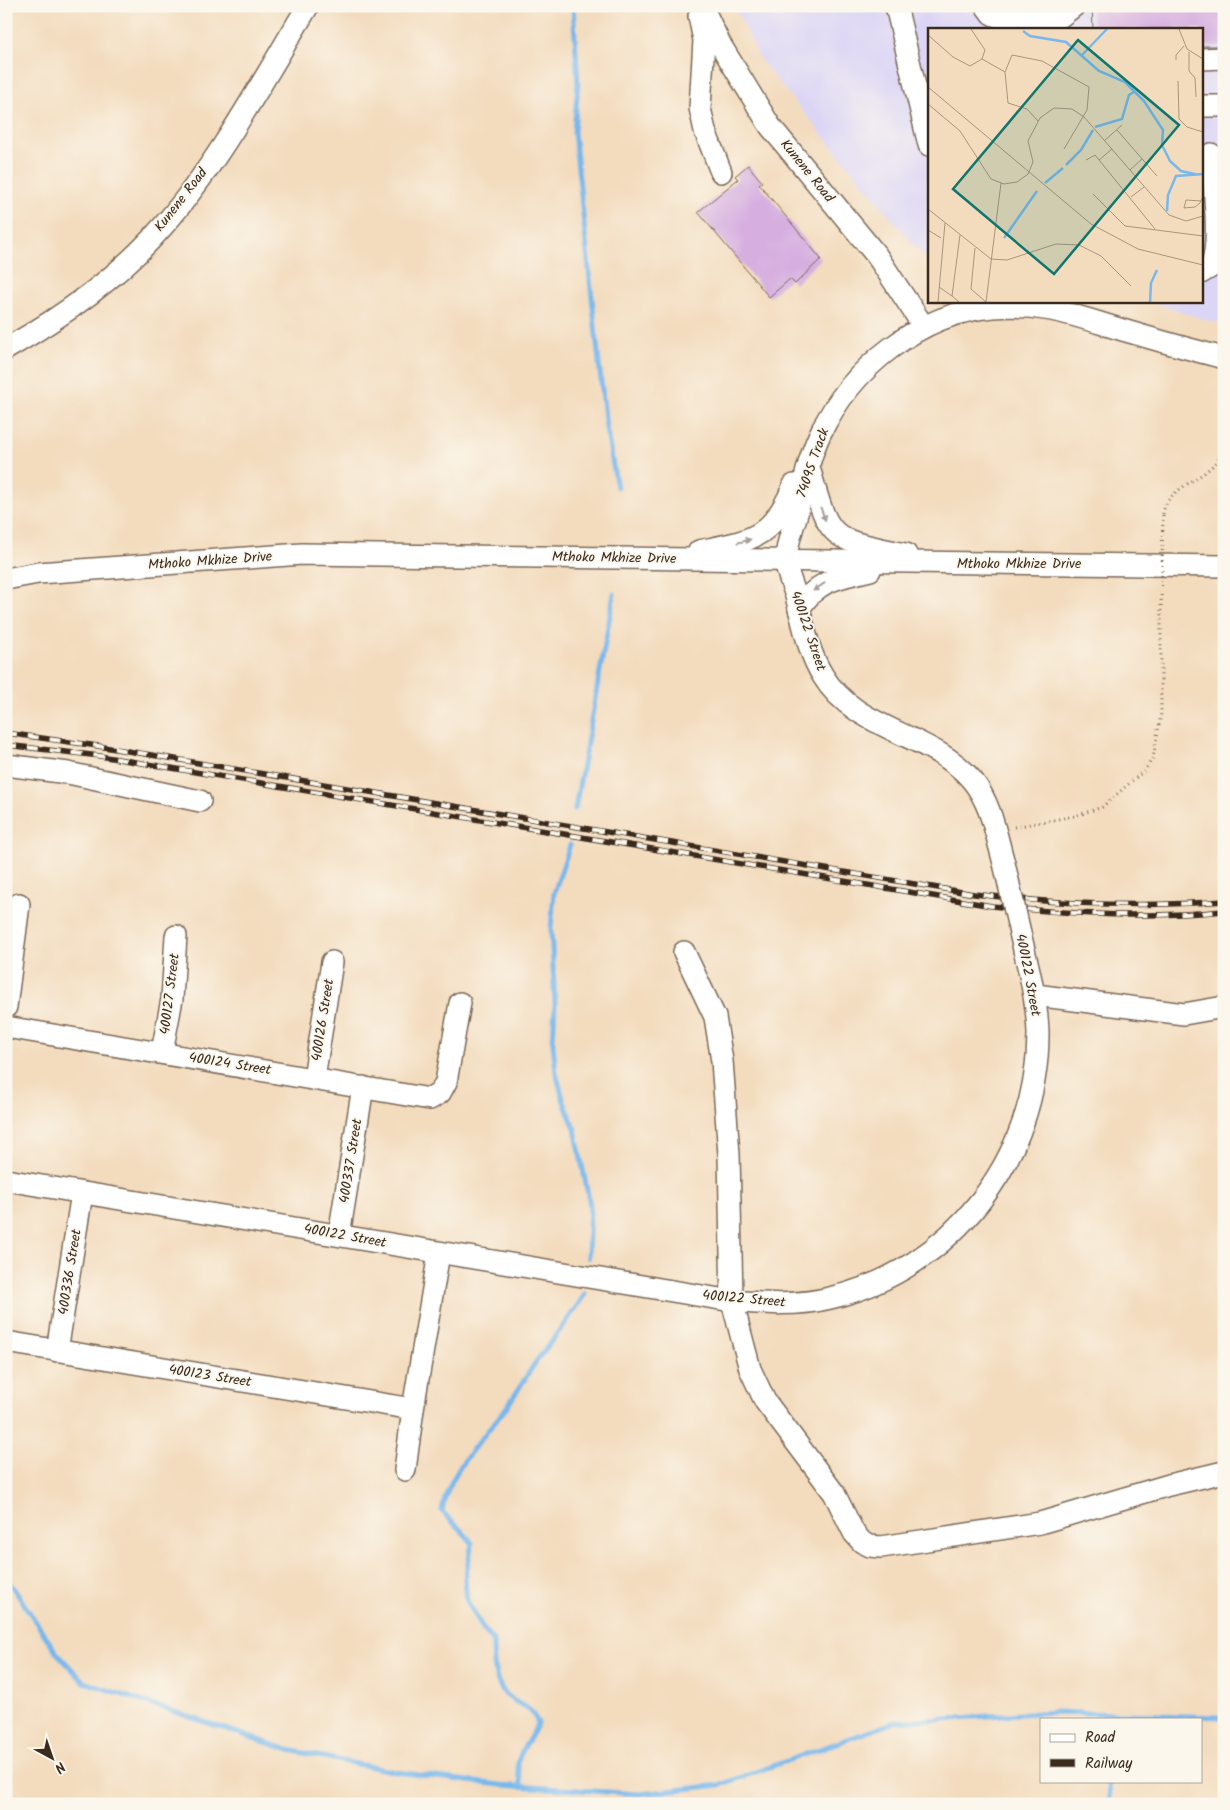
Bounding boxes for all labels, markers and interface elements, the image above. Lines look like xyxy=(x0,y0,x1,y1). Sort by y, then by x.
inset map xyxy=(928,28,1202,302)
street label: Kunene Road xyxy=(774,134,840,208)
street label: Kunene Road xyxy=(149,162,214,237)
street label: 74095 Track xyxy=(791,425,835,501)
one-way arrow xyxy=(820,506,827,521)
one-way arrow xyxy=(736,537,752,545)
street label: Mthoko Mkhize Drive xyxy=(147,546,274,576)
street label: Mthoko Mkhize Drive xyxy=(552,546,677,570)
street label: Mthoko Mkhize Drive xyxy=(957,553,1082,575)
one-way arrow xyxy=(813,582,826,592)
street label: 400122 Street xyxy=(784,588,832,675)
street label: 400122 Street xyxy=(1009,932,1047,1019)
street label: 400127 Street xyxy=(154,951,186,1036)
street label: 400126 Street xyxy=(306,977,340,1063)
street label: 400124 Street xyxy=(187,1047,273,1081)
street label: 400337 Street xyxy=(333,1117,369,1205)
street label: 400122 Street xyxy=(302,1218,389,1254)
street label: 400336 Street xyxy=(52,1227,88,1316)
street label: 400122 Street xyxy=(701,1284,787,1314)
street label: 400123 Street xyxy=(167,1359,253,1393)
legend xyxy=(1040,1718,1202,1782)
text: Road xyxy=(1085,1726,1116,1750)
north arrow xyxy=(28,1732,78,1782)
text: Railway xyxy=(1085,1752,1133,1776)
text: N xyxy=(49,1756,70,1779)

